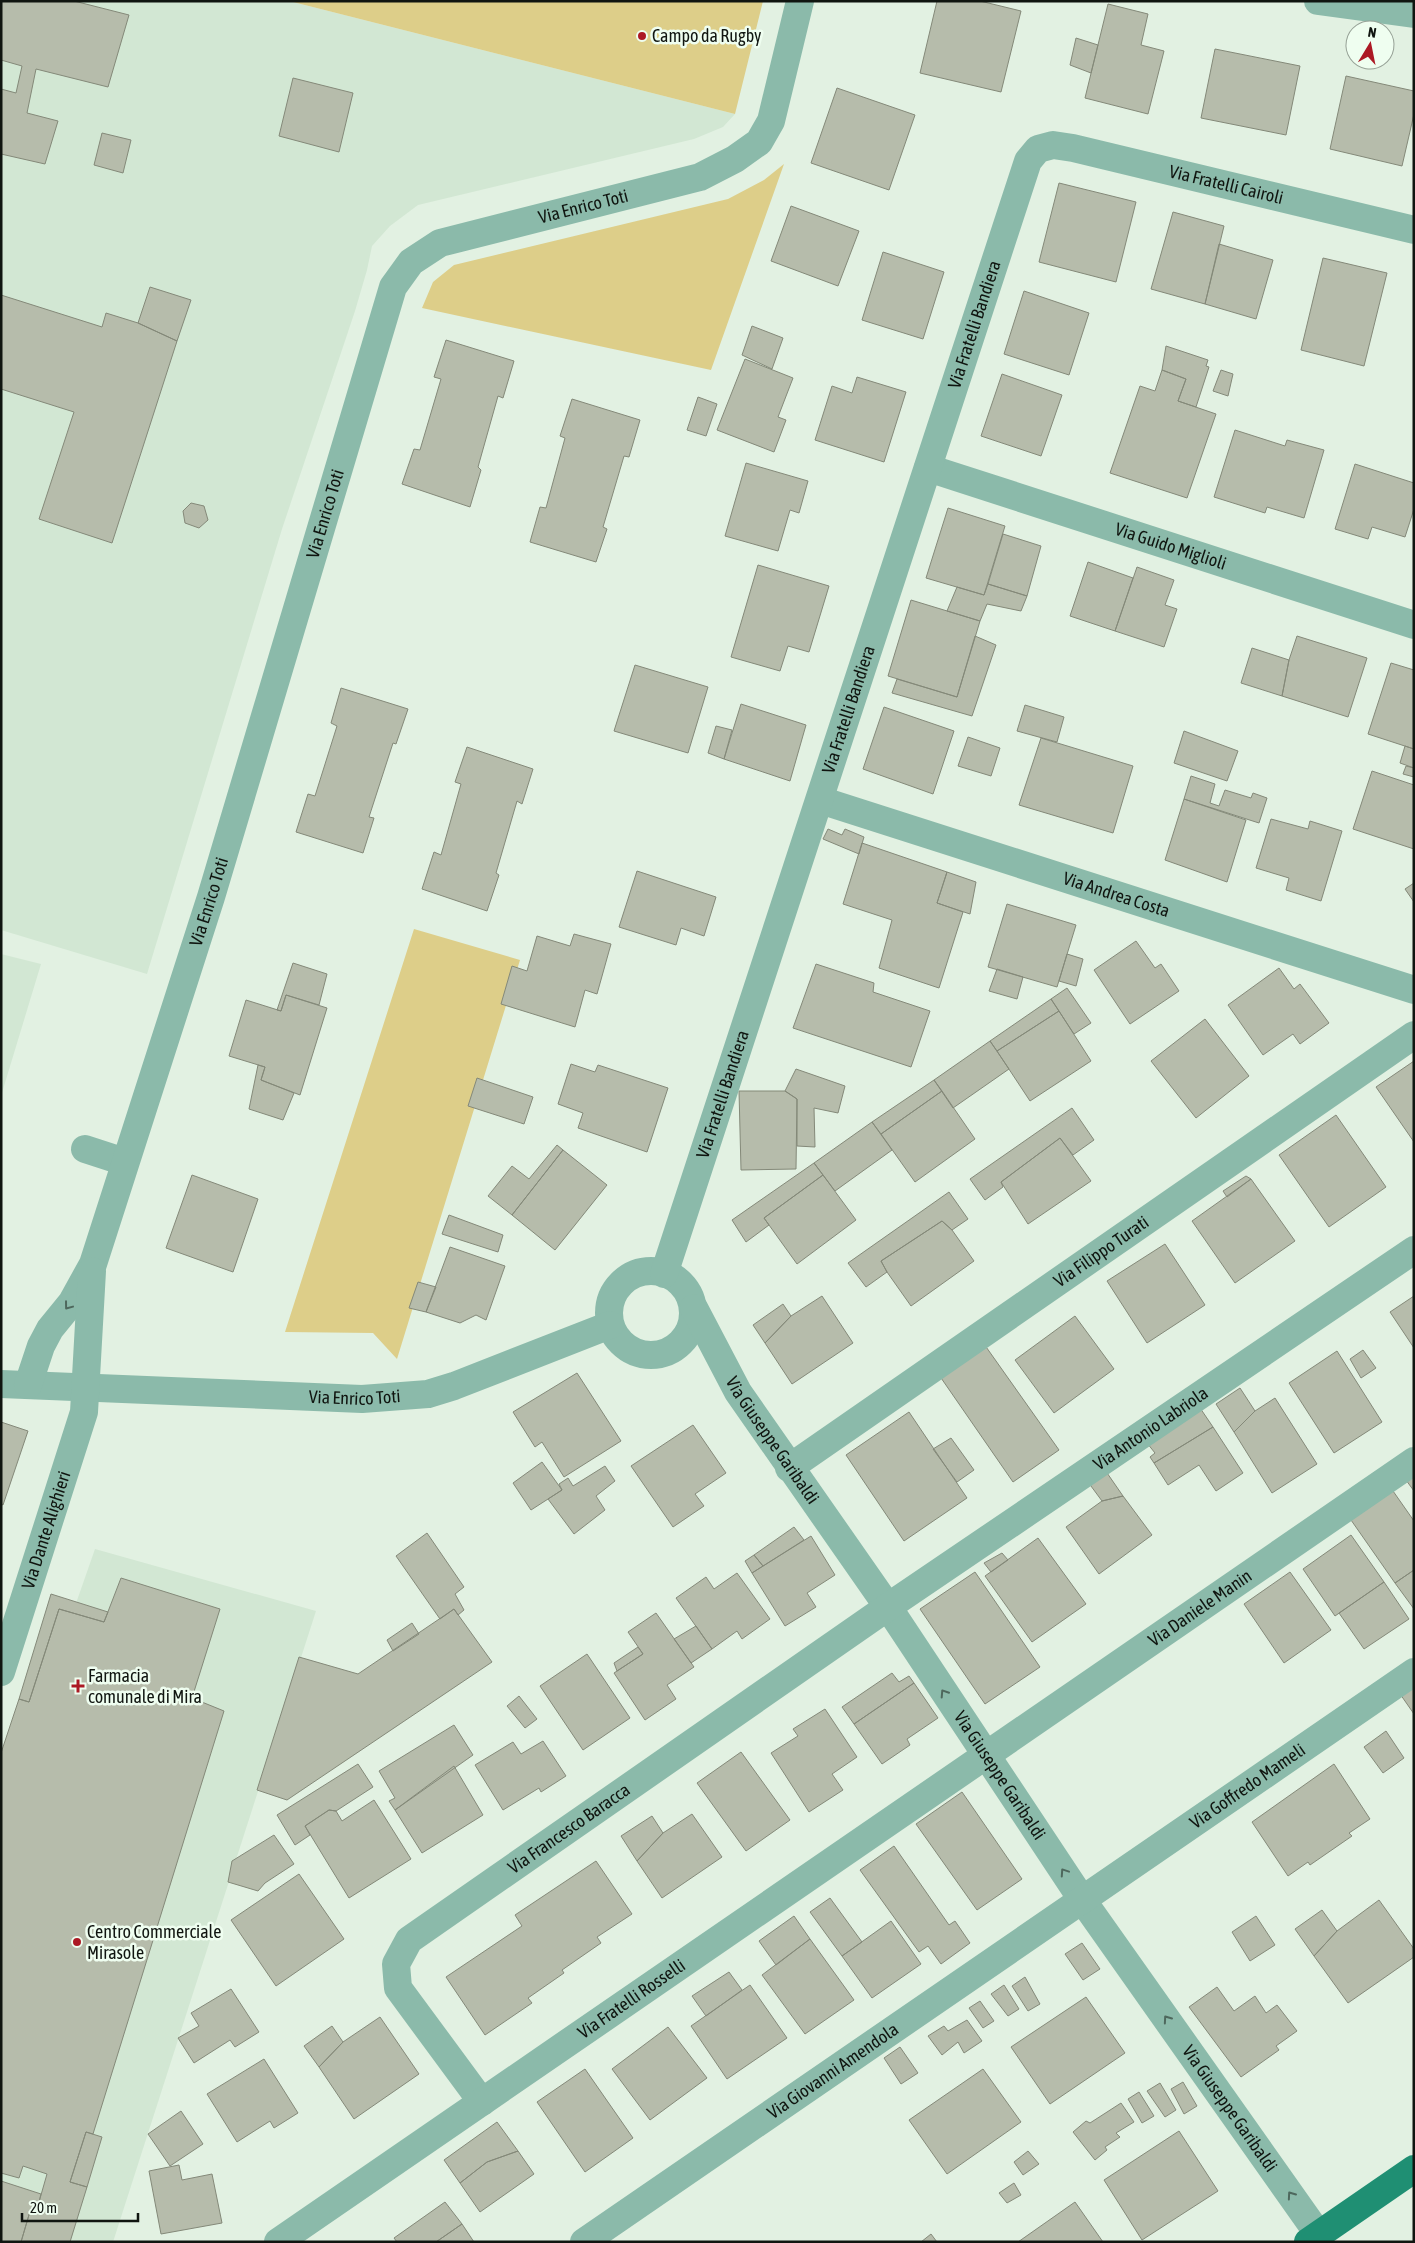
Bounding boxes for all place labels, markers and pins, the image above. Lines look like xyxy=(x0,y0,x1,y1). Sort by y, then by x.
place label: Campo da Rugby xyxy=(652,25,761,46)
marker: Campo da Rugby xyxy=(636,30,648,42)
place label: Farmacia comunale di Mira xyxy=(88,1665,202,1707)
marker: Farmacia comunale di Mira xyxy=(72,1680,84,1692)
place label: Centro Commerciale Mirasole xyxy=(87,1921,221,1963)
marker: Centro Commerciale Mirasole xyxy=(71,1936,83,1948)

